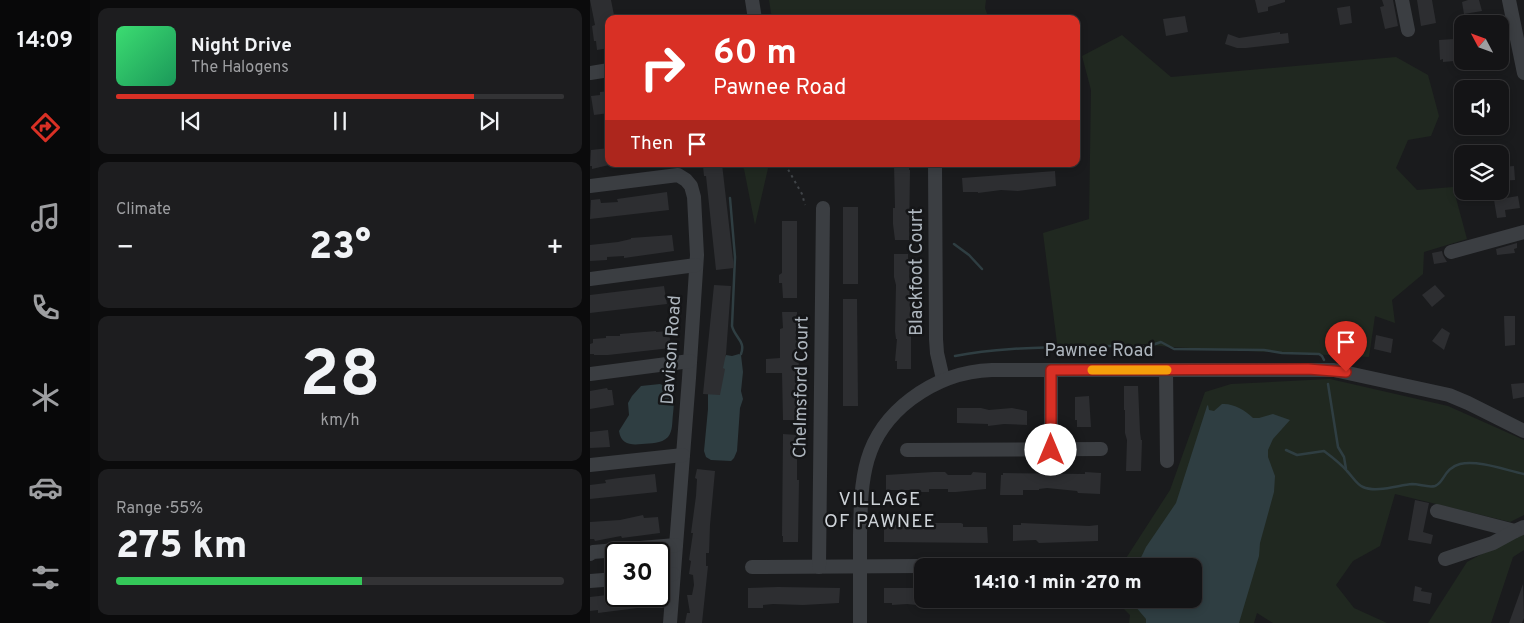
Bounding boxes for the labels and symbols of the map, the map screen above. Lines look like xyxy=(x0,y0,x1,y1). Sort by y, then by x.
north arrow xyxy=(1454,15,1509,70)
street label: Blackfoot Court xyxy=(906,208,929,336)
street label: Davison Road xyxy=(657,295,687,405)
street label: Chelmsford Court xyxy=(789,316,815,458)
pin xyxy=(1325,321,1367,372)
street label: Pawnee Road xyxy=(1044,340,1154,363)
position arrow xyxy=(1024,423,1076,475)
district label: VILLAGE OF PAWNEE xyxy=(824,488,936,534)
speed limit sign: 30 xyxy=(605,542,670,607)

